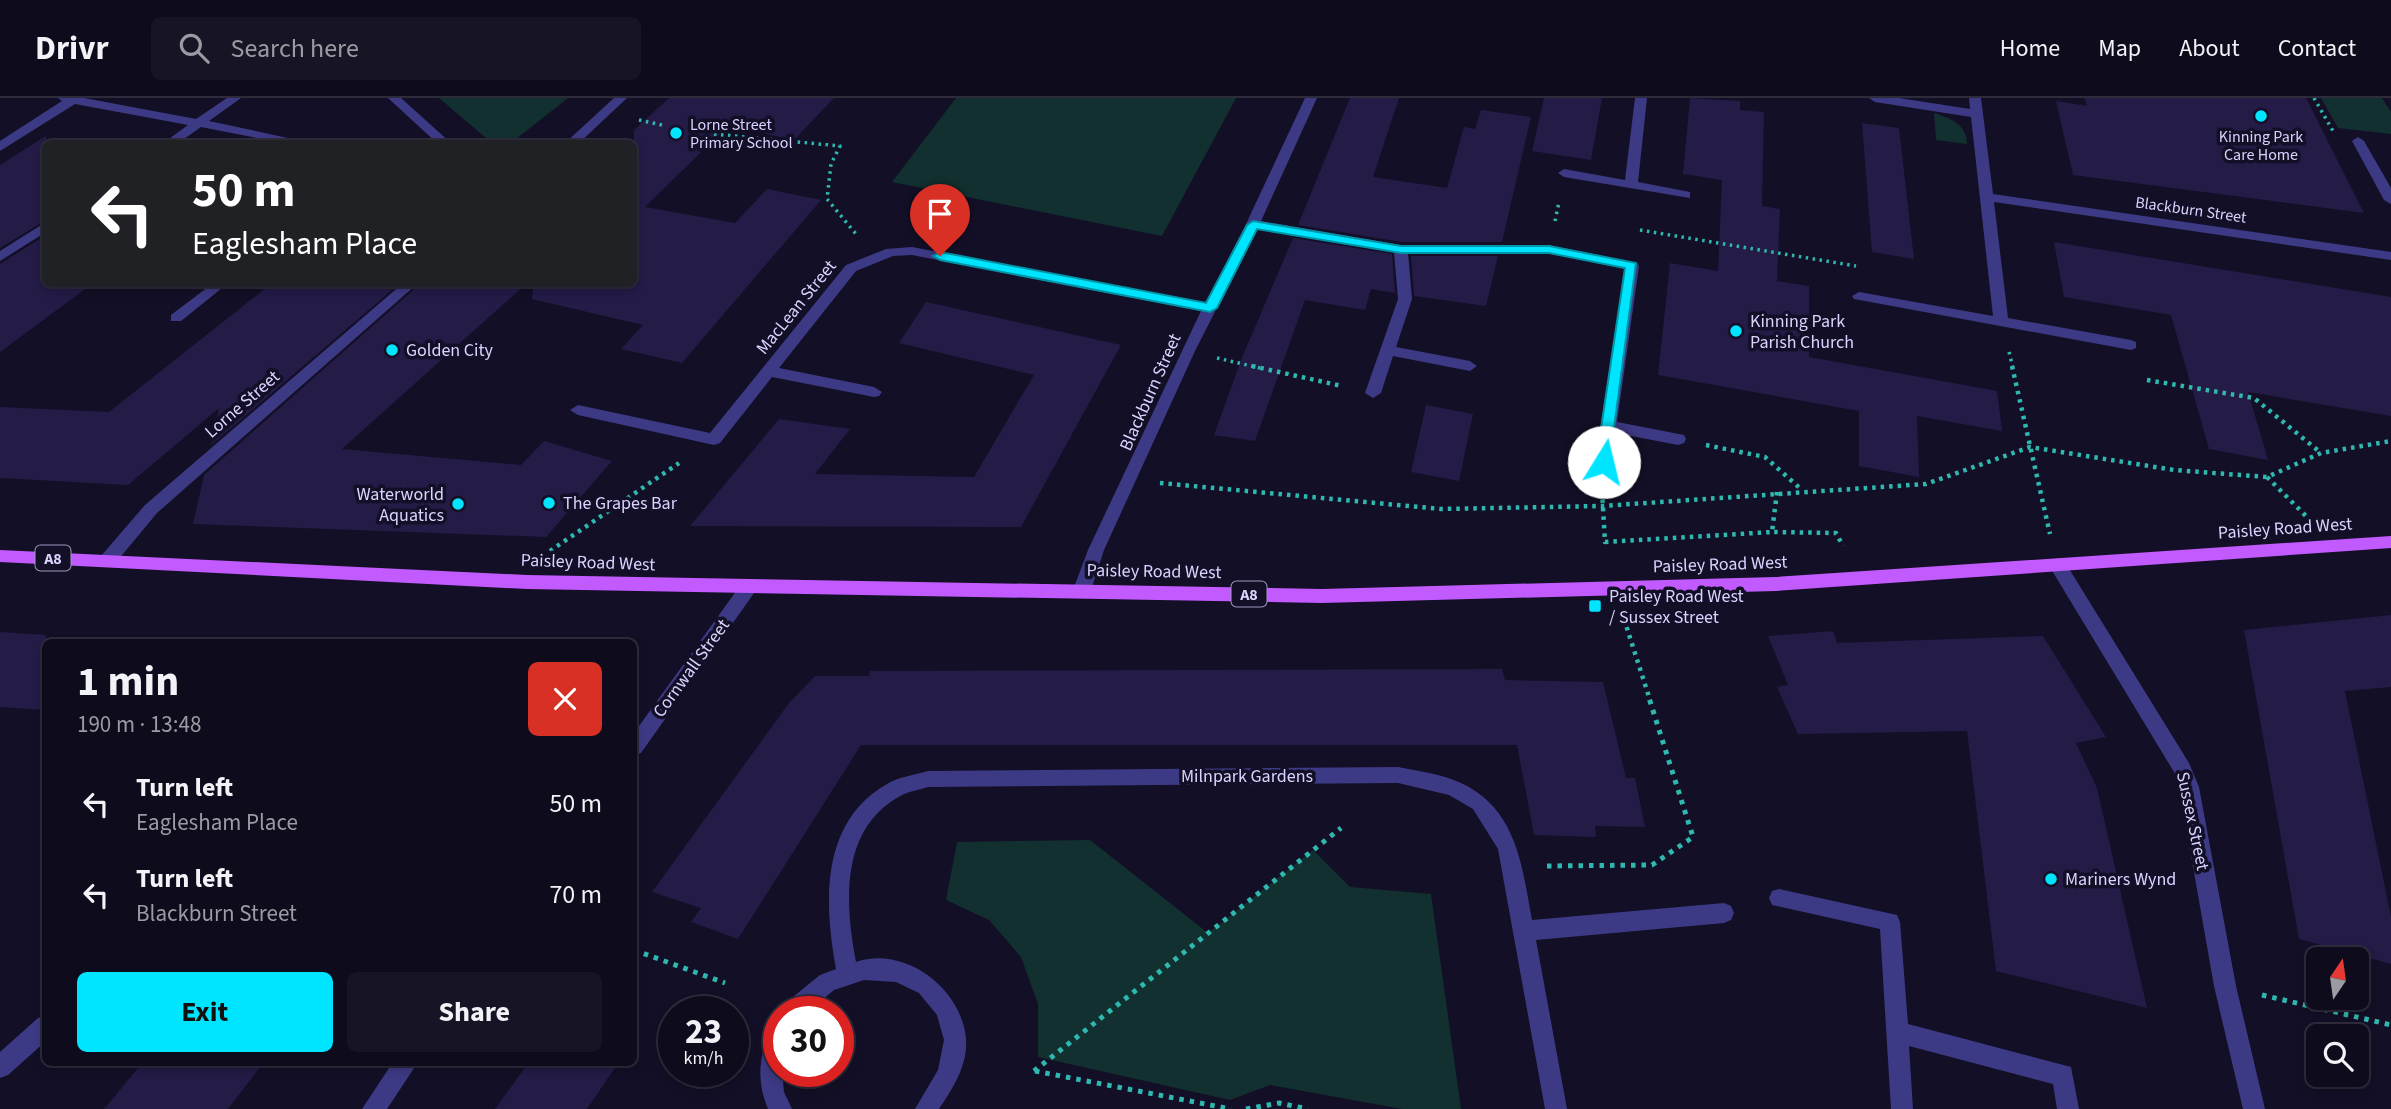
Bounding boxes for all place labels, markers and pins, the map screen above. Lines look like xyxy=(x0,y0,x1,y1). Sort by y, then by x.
marker: Kinning Park Care Home xyxy=(2253,108,2269,124)
place label: Lorne Street Primary School xyxy=(690,114,792,154)
marker: Lorne Street Primary School xyxy=(668,125,684,141)
place label: Kinning Park Care Home xyxy=(2219,126,2303,166)
pin xyxy=(910,184,970,256)
place label: Kinning Park Parish Church xyxy=(1750,309,1854,355)
marker: Kinning Park Parish Church xyxy=(1728,323,1744,339)
place label: Golden City xyxy=(406,338,494,363)
marker: Golden City xyxy=(384,342,400,358)
place label: Waterworld Aquatics xyxy=(357,482,444,528)
place label: The Grapes Bar xyxy=(563,491,678,516)
marker: The Grapes Bar xyxy=(541,495,557,511)
marker: Waterworld Aquatics xyxy=(450,496,466,512)
place label: Paisley Road West / Sussex Street xyxy=(1609,584,1744,630)
marker: Paisley Road West / Sussex Street xyxy=(1587,598,1603,614)
place label: Mariners Wynd xyxy=(2065,867,2176,892)
marker: Mariners Wynd xyxy=(2043,871,2059,887)

